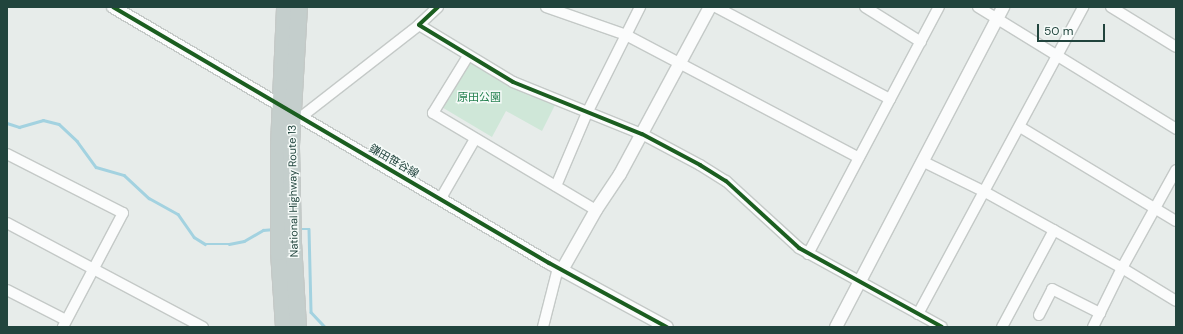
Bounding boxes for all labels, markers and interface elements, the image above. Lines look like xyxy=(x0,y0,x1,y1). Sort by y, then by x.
scale bar xyxy=(1039,16,1107,42)
text: 50 m xyxy=(1044,23,1073,39)
park label: 原田公園 xyxy=(457,90,501,104)
street label: National Highway Route 13 xyxy=(285,125,301,257)
street label: 鎌田笹谷線 xyxy=(367,142,421,180)

